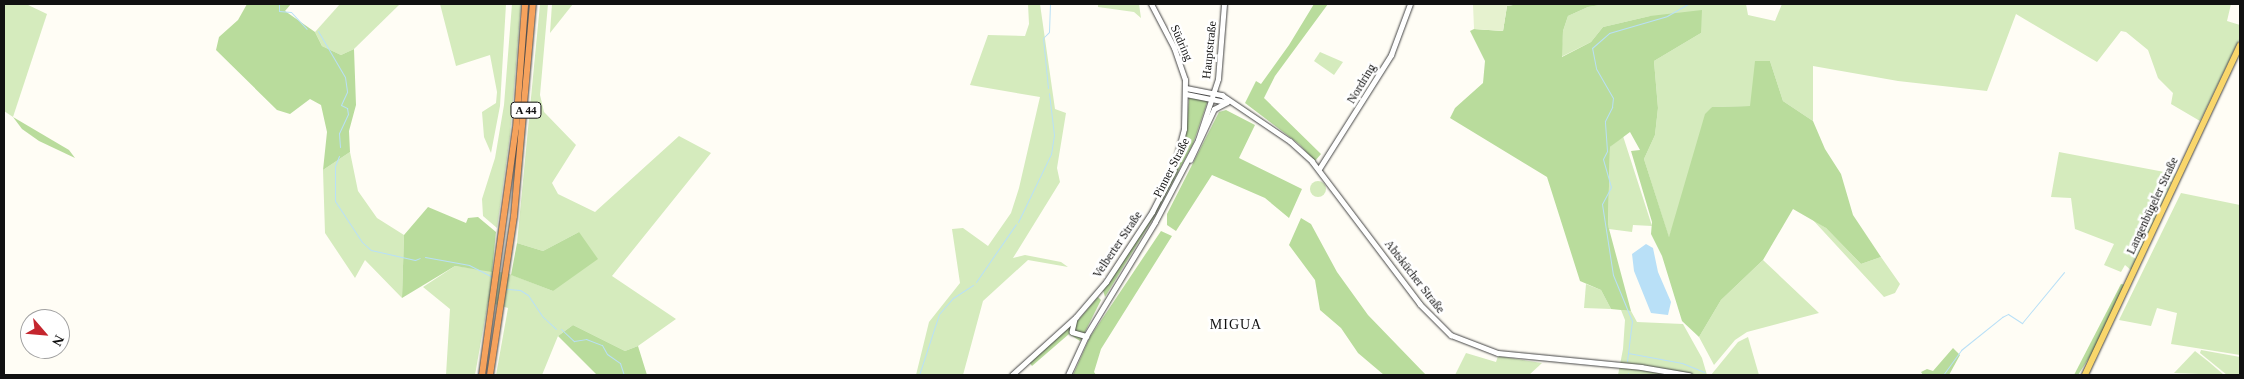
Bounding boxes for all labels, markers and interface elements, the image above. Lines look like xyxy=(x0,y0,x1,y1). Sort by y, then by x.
street label: Hauptstraße xyxy=(1200,20,1220,80)
street label: Südring xyxy=(1167,23,1195,63)
street label: Nordring xyxy=(1344,61,1380,107)
road number: A 44 xyxy=(510,102,542,118)
street label: Pinner Straße xyxy=(1151,136,1193,200)
street label: Langenbügeler Straße xyxy=(2124,155,2182,257)
street label: Velberter Straße xyxy=(1090,209,1146,281)
street label: Abtskücher Straße xyxy=(1381,238,1447,316)
north arrow xyxy=(20,309,70,359)
district label: MIGUA xyxy=(1209,317,1263,333)
text: N xyxy=(49,333,67,348)

